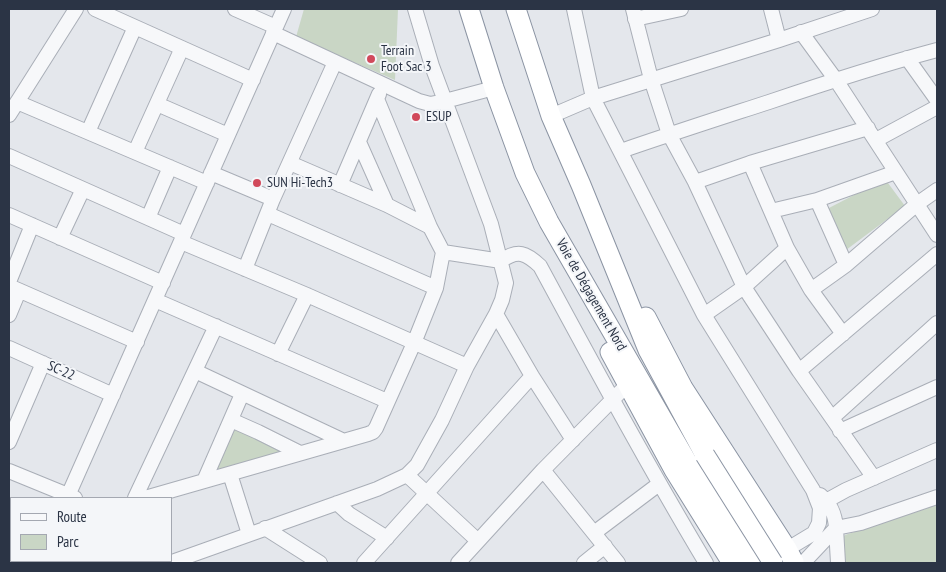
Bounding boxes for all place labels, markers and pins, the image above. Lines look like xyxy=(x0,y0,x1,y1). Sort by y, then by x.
place label: Terrain Foot Sac 3 xyxy=(381,43,432,75)
marker: Terrain Foot Sac 3 xyxy=(365,53,377,65)
place label: ESUP xyxy=(426,109,452,125)
marker: ESUP xyxy=(410,111,422,123)
place label: SUN Hi-Tech3 xyxy=(267,175,333,191)
marker: SUN Hi-Tech3 xyxy=(251,177,263,189)

